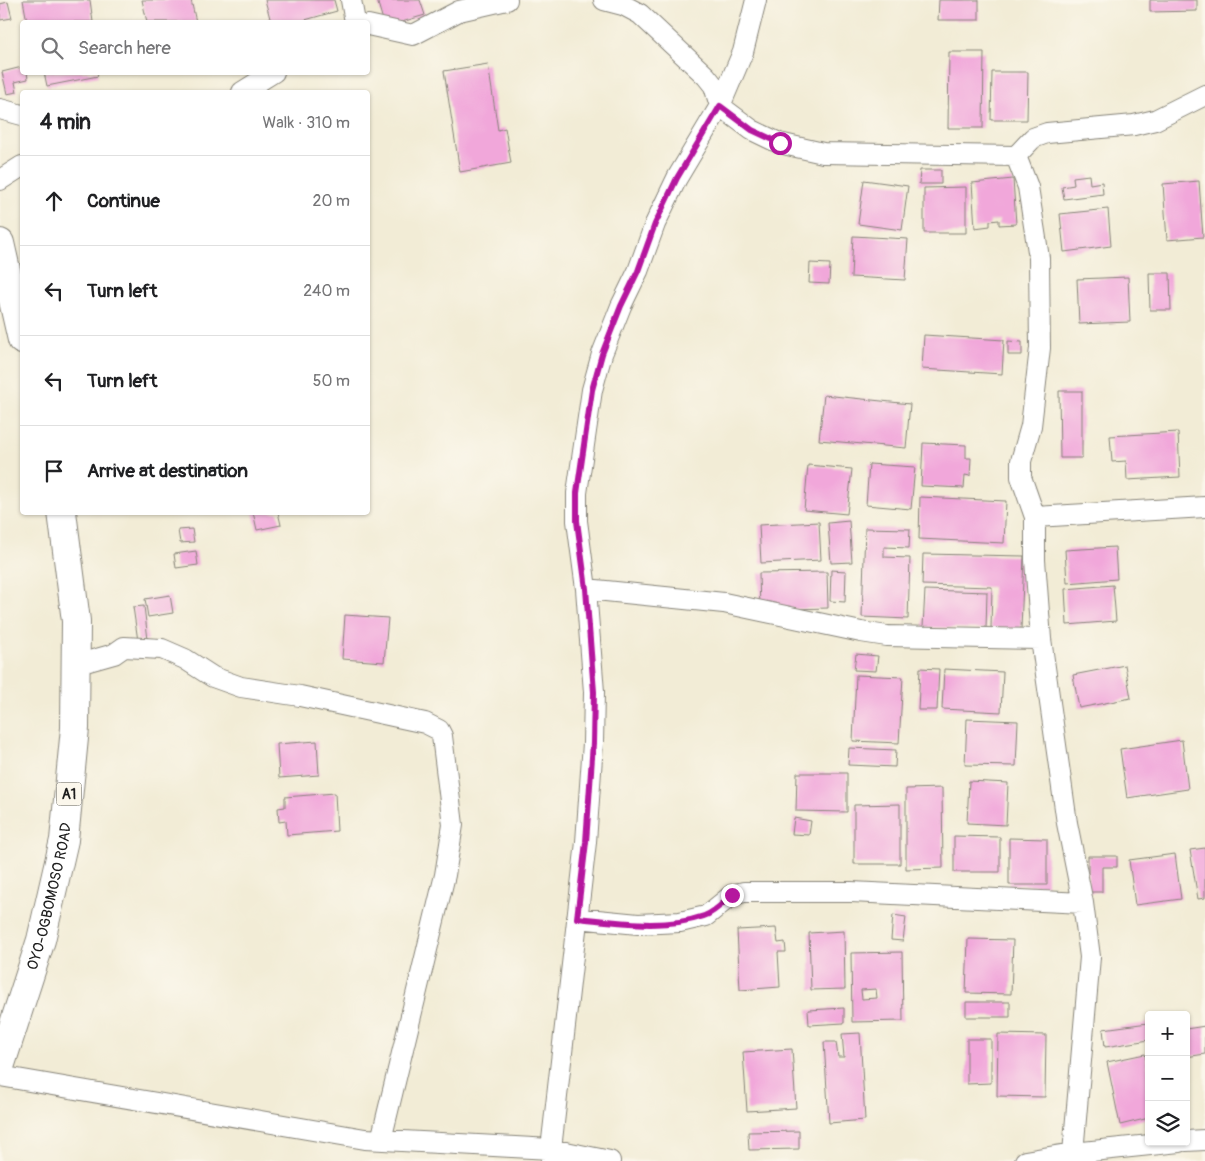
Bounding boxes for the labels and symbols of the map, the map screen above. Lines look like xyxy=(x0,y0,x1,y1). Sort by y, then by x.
route start xyxy=(769,132,792,155)
road number: A1 xyxy=(56,782,82,806)
street label: OYO-OGBOMOSO ROAD xyxy=(22,822,75,972)
route end xyxy=(721,884,744,907)

